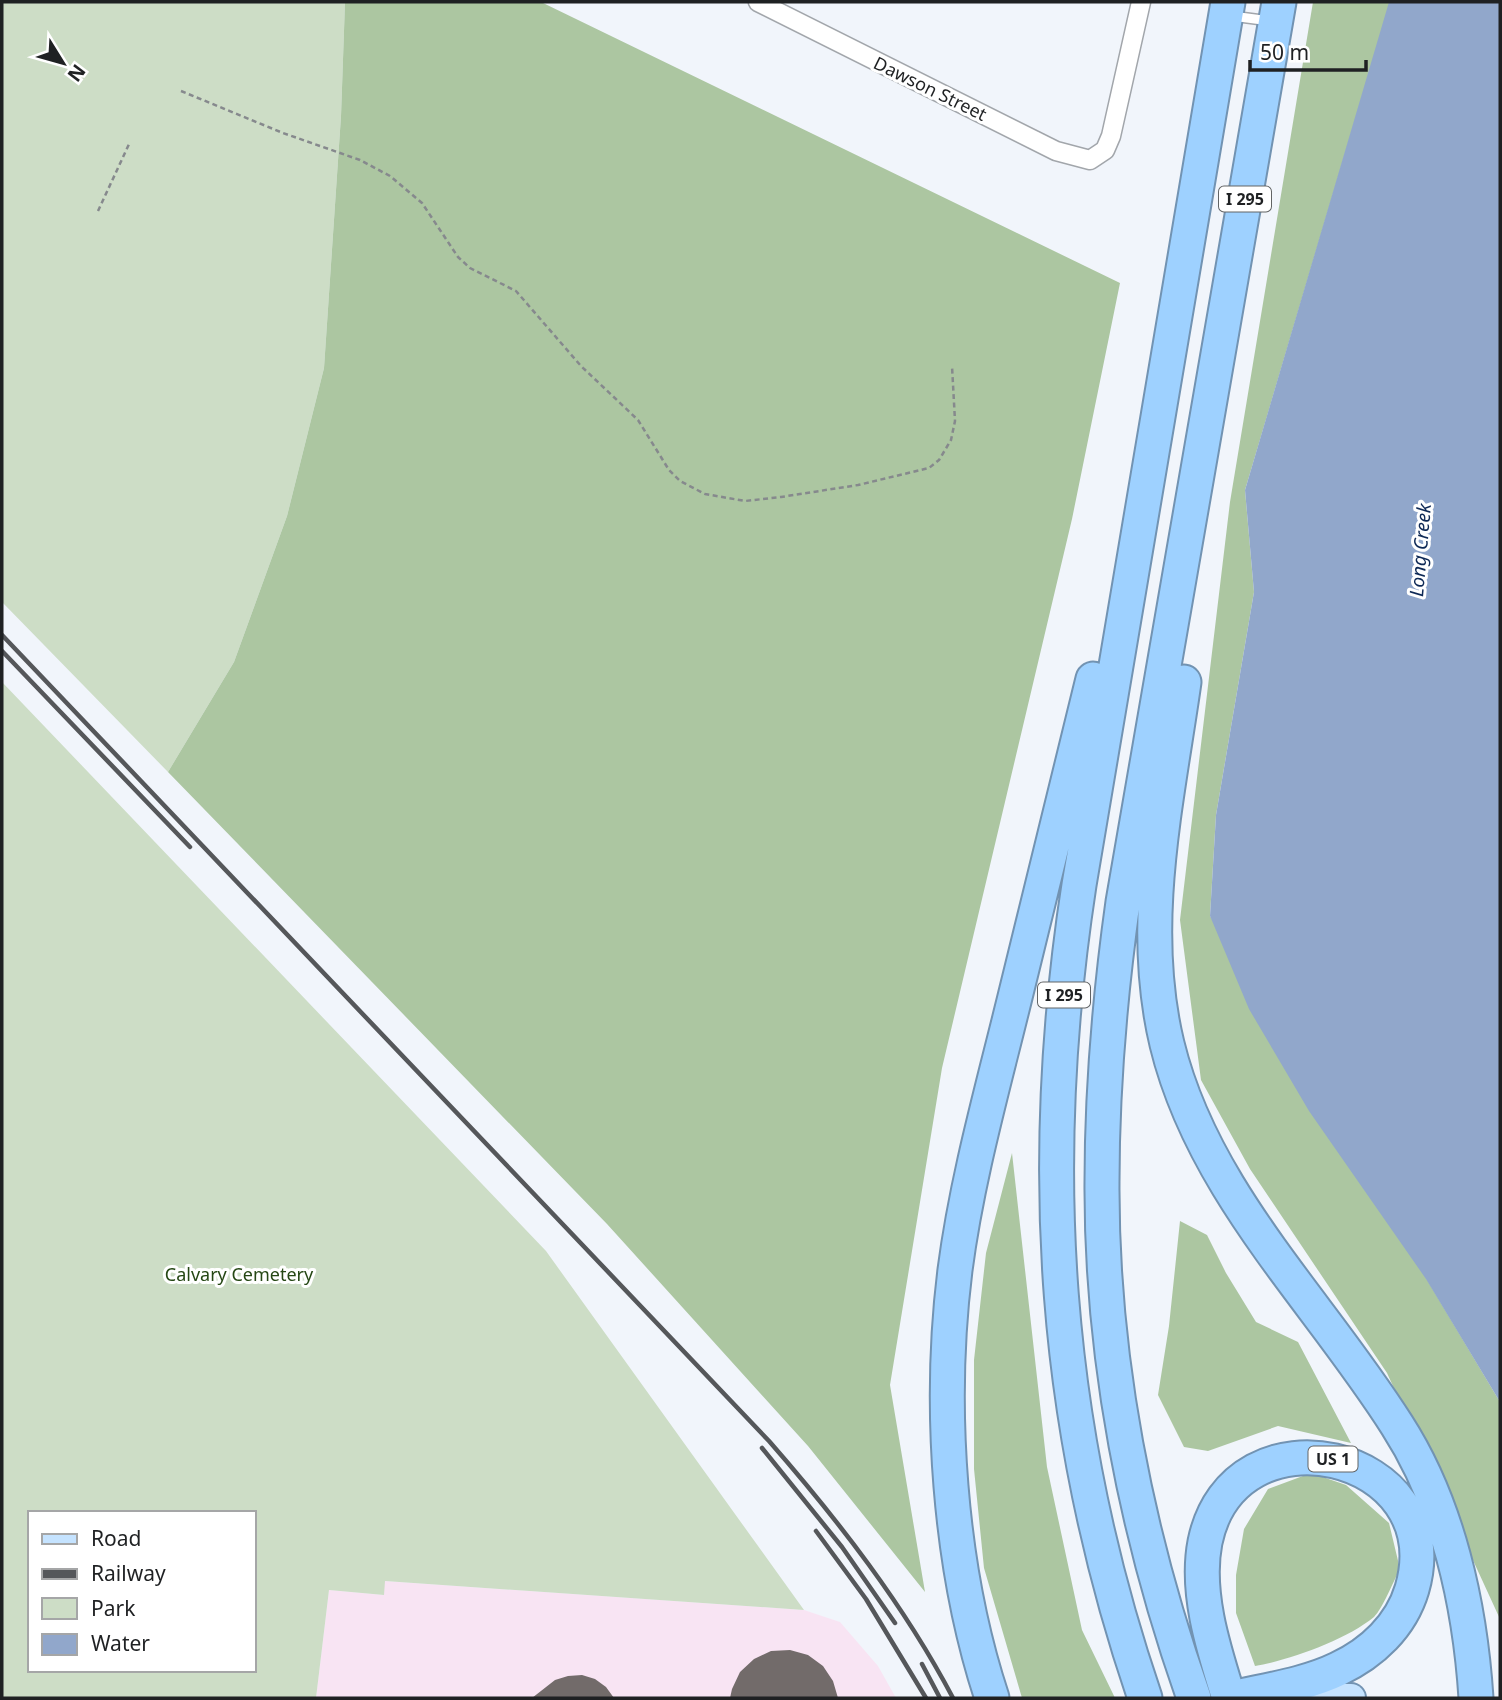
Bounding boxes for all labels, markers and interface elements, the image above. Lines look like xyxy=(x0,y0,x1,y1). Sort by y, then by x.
north arrow xyxy=(28,28,98,98)
scale bar xyxy=(1250,28,1366,72)
text: 50 m xyxy=(1260,38,1309,66)
street label: Dawson Street xyxy=(870,50,991,126)
text: N xyxy=(62,59,92,87)
road number: I 295 xyxy=(1219,186,1271,211)
water label: Long Creek xyxy=(1403,502,1437,598)
road number: I 295 xyxy=(1038,982,1090,1007)
park label: Calvary Cemetery xyxy=(165,1262,314,1286)
road number: US 1 xyxy=(1308,1446,1358,1471)
legend xyxy=(28,1511,256,1672)
text: Road xyxy=(91,1524,141,1552)
text: Railway xyxy=(91,1559,166,1587)
text: Park xyxy=(91,1594,136,1622)
text: Water xyxy=(91,1629,150,1657)

